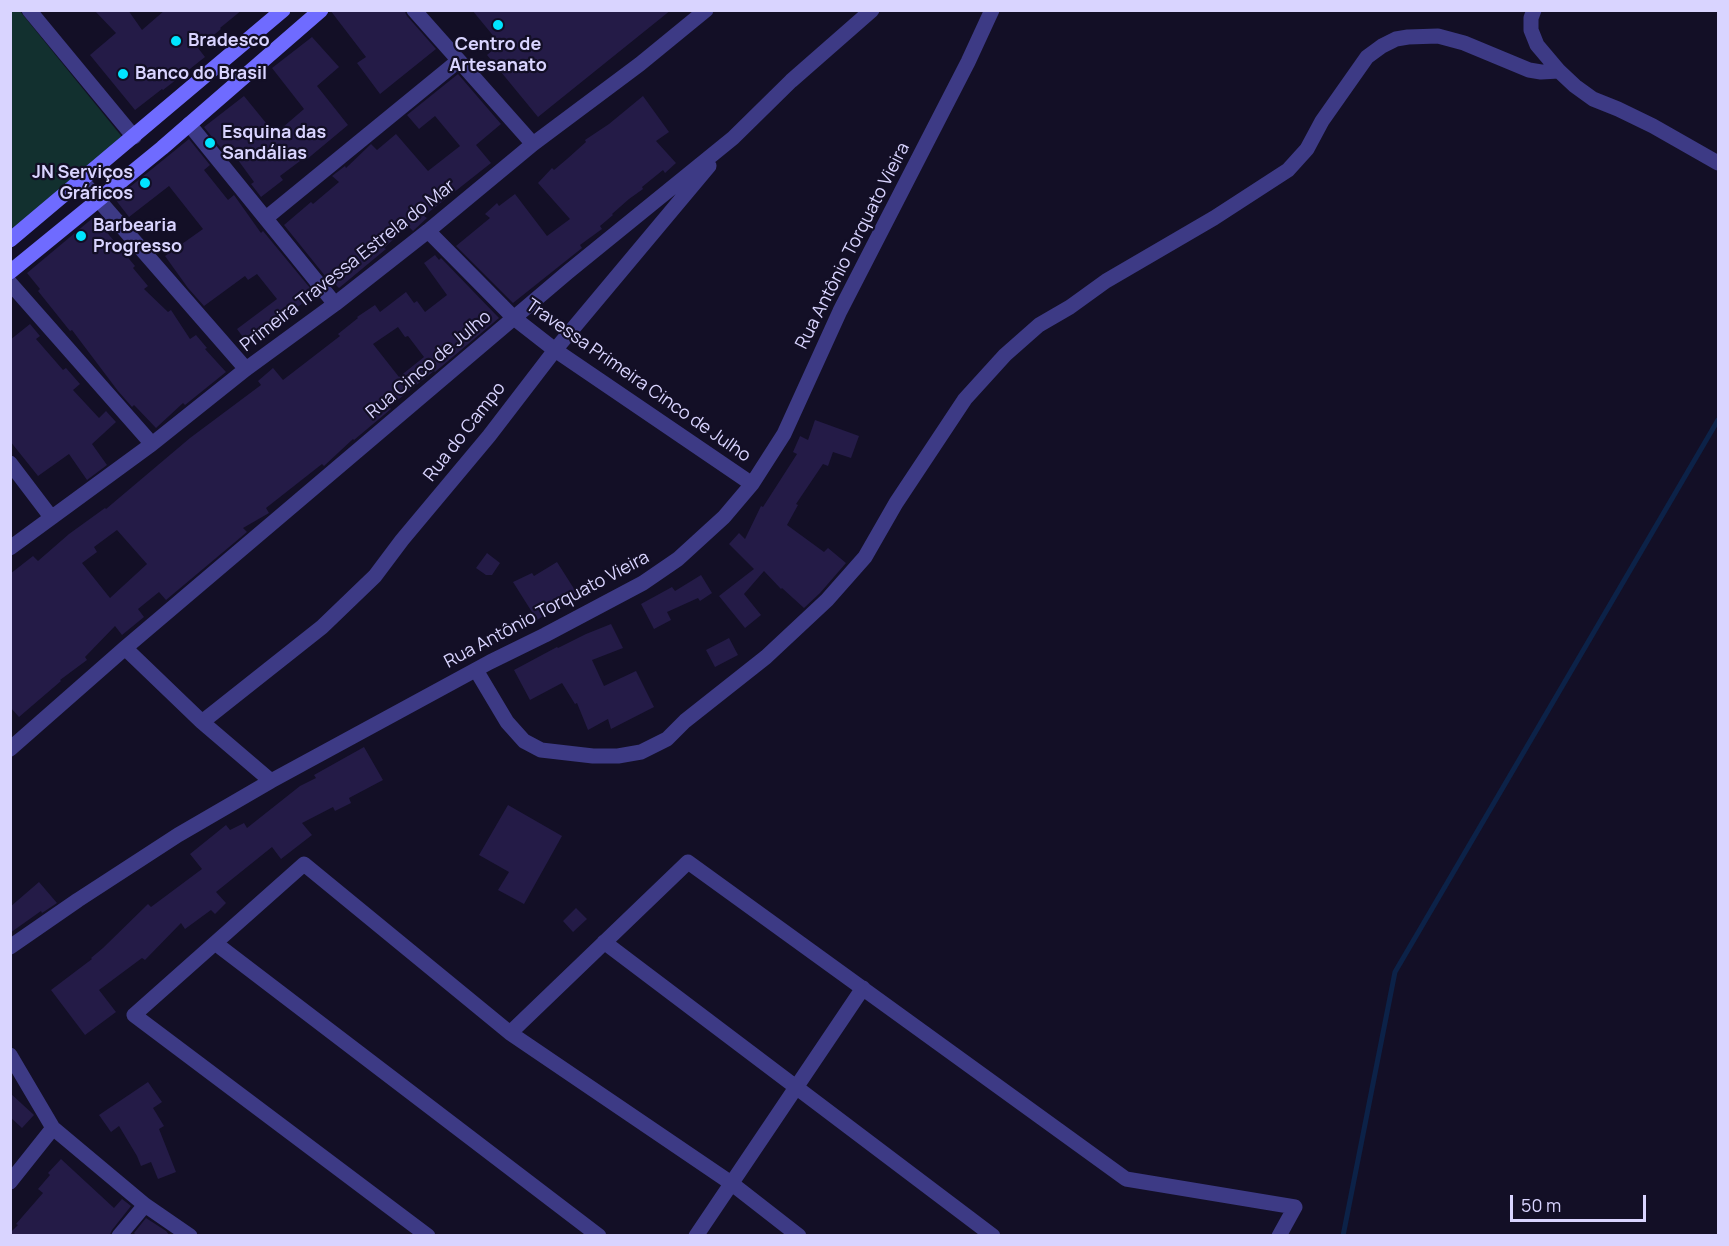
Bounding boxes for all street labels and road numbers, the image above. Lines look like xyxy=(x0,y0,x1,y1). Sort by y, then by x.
street label: Rua Antônio Torquato Vieira xyxy=(791,139,915,353)
street label: Primeira Travessa Estrela do Mar xyxy=(236,175,460,357)
street label: Travessa Primeira Cinco de Julho xyxy=(521,295,755,467)
street label: Rua Cinco de Julho xyxy=(362,306,496,424)
street label: Rua do Campo xyxy=(420,378,510,486)
street label: Rua Antônio Torquato Vieira xyxy=(441,547,653,673)

